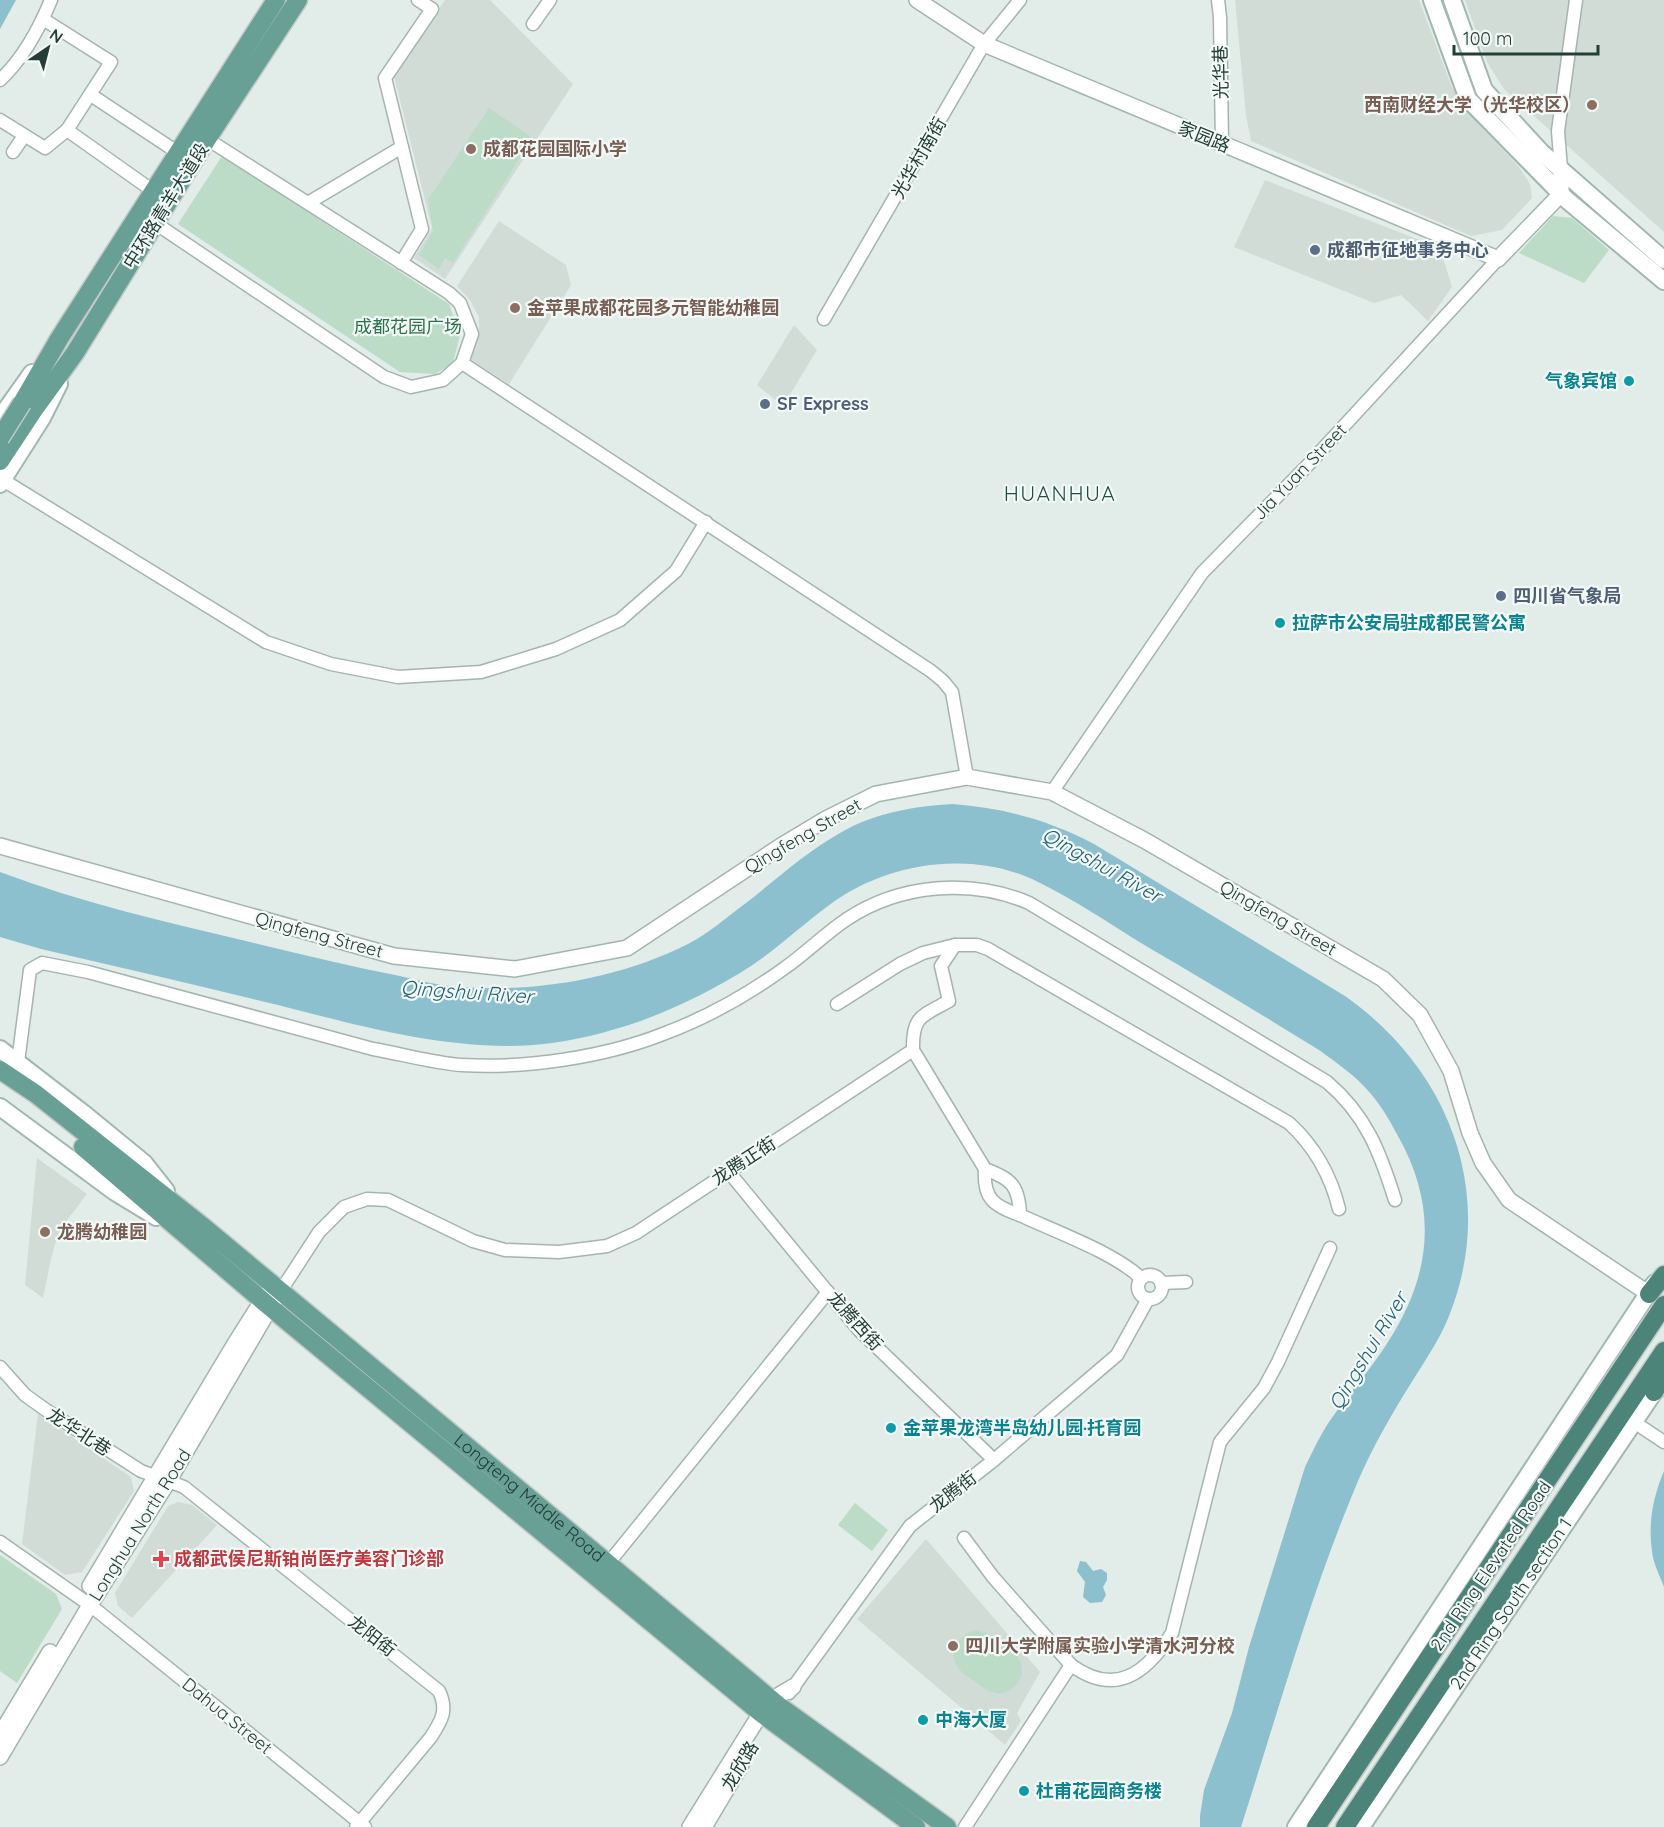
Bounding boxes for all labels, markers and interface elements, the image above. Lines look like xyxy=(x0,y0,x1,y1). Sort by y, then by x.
north arrow xyxy=(18,18,78,78)
scale bar xyxy=(1454,18,1598,56)
text: N xyxy=(46,24,67,47)
text: 100 m xyxy=(1463,27,1512,50)
street label: 光华巷 xyxy=(1209,45,1232,99)
place label: 西南财经大学（光华校区） xyxy=(1364,93,1580,116)
marker: 西南财经大学（光华校区） xyxy=(1585,98,1599,112)
street label: 光华村南街 xyxy=(886,113,951,202)
street label: 家园路 xyxy=(1175,116,1234,157)
place label: 成都花园国际小学 xyxy=(483,137,627,160)
street label: 中环路青羊大道段 xyxy=(118,139,213,273)
marker: 成都花园国际小学 xyxy=(464,142,478,156)
place label: 成都市征地事务中心 xyxy=(1327,238,1489,261)
marker: 成都市征地事务中心 xyxy=(1308,243,1322,257)
place label: 金苹果成都花园多元智能幼稚园 xyxy=(527,296,779,319)
marker: 金苹果成都花园多元智能幼稚园 xyxy=(508,301,522,315)
park label: 成都花园广场 xyxy=(354,315,462,338)
place label: 气象宾馆 xyxy=(1545,369,1617,392)
marker: 气象宾馆 xyxy=(1622,374,1636,388)
place label: SF Express xyxy=(777,392,869,415)
marker: SF Express xyxy=(758,397,772,411)
street label: Jia Yuan Street xyxy=(1248,419,1351,525)
district label: HUANHUA xyxy=(1004,480,1116,506)
place label: 四川省气象局 xyxy=(1513,584,1621,607)
marker: 四川省气象局 xyxy=(1494,589,1508,603)
place label: 拉萨市公安局驻成都民警公寓 xyxy=(1292,611,1526,634)
marker: 拉萨市公安局驻成都民警公寓 xyxy=(1273,616,1287,630)
street label: Qingfeng Street xyxy=(740,793,865,878)
water label: Qingshui River xyxy=(1038,821,1168,909)
street label: Qingfeng Street xyxy=(1216,875,1341,960)
street label: Qingfeng Street xyxy=(253,906,385,963)
water label: Qingshui River xyxy=(400,974,536,1009)
street label: 龙腾正街 xyxy=(707,1131,780,1190)
place label: 龙腾幼稚园 xyxy=(57,1220,147,1243)
marker: 龙腾幼稚园 xyxy=(38,1225,52,1239)
water label: Qingshui River xyxy=(1323,1285,1414,1414)
street label: 龙腾西街 xyxy=(823,1286,888,1355)
street label: 龙华北巷 xyxy=(43,1402,116,1461)
place label: 金苹果龙湾半岛幼儿园·托育园 xyxy=(903,1416,1141,1439)
marker: 金苹果龙湾半岛幼儿园·托育园 xyxy=(884,1421,898,1435)
street label: Longteng Middle Road xyxy=(450,1428,610,1567)
street label: Longhua North Road xyxy=(83,1444,196,1605)
street label: 龙腾街 xyxy=(924,1466,981,1517)
street label: 2nd Ring Elevated Road xyxy=(1425,1476,1556,1655)
street label: 2nd Ring South section 1 xyxy=(1445,1514,1577,1694)
place label: 成都武侯尼斯铂尚医疗美容门诊部 xyxy=(174,1547,444,1570)
marker: 成都武侯尼斯铂尚医疗美容门诊部 xyxy=(152,1550,170,1568)
street label: 龙阳街 xyxy=(344,1610,401,1661)
place label: 四川大学附属实验小学清水河分校 xyxy=(965,1634,1235,1657)
marker: 四川大学附属实验小学清水河分校 xyxy=(946,1639,960,1653)
street label: Dahua Street xyxy=(178,1672,277,1759)
place label: 中海大厦 xyxy=(935,1708,1007,1731)
marker: 中海大厦 xyxy=(916,1713,930,1727)
street label: 龙欣路 xyxy=(716,1737,763,1795)
place label: 杜甫花园商务楼 xyxy=(1036,1779,1162,1802)
marker: 杜甫花园商务楼 xyxy=(1017,1784,1031,1798)

